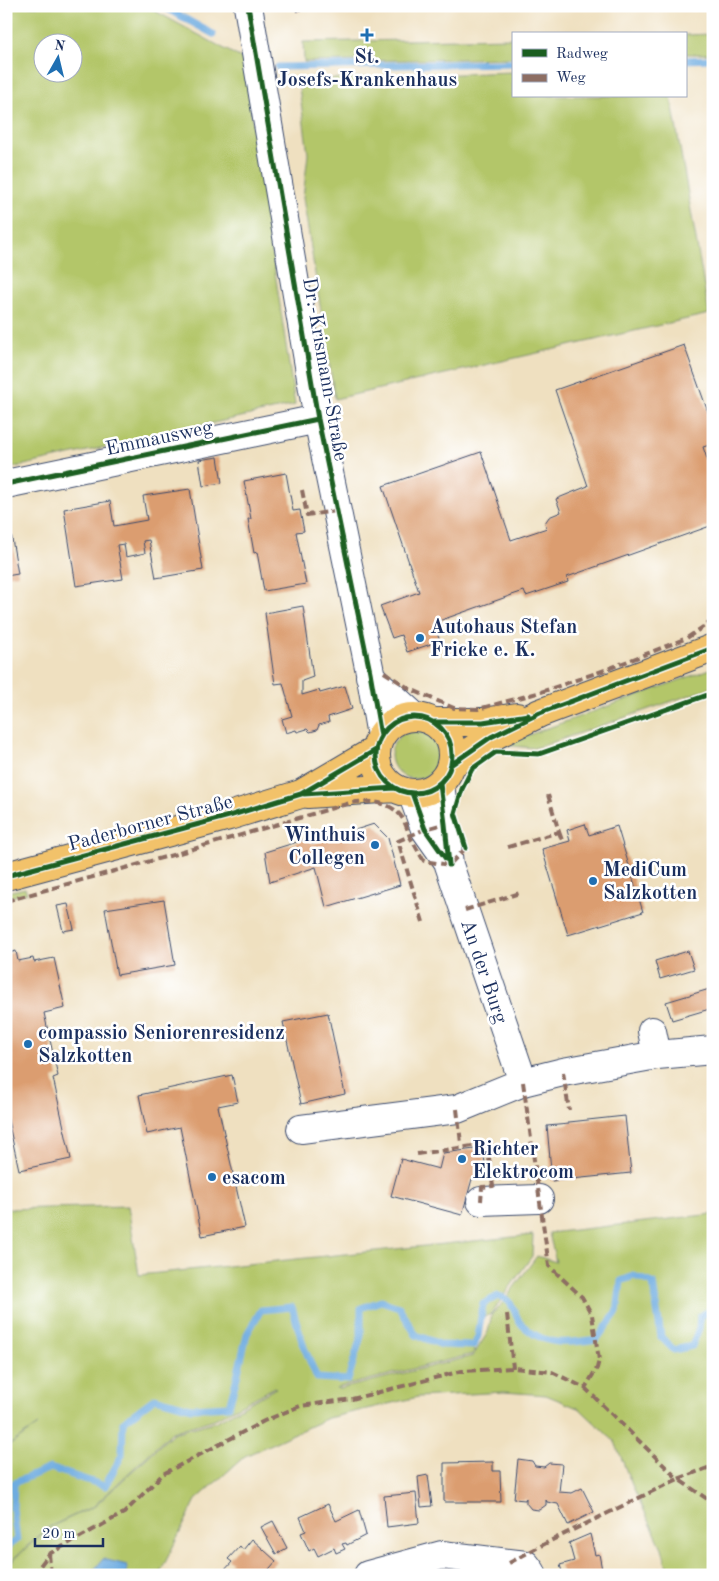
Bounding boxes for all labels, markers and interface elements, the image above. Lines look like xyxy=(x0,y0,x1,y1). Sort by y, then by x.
marker: St. Josefs-Krankenhaus xyxy=(360,28,374,42)
north arrow xyxy=(32,32,82,82)
legend xyxy=(512,32,686,98)
text: N xyxy=(53,38,66,54)
text: Radweg xyxy=(556,47,608,62)
place label: St. Josefs-Krankenhaus xyxy=(277,48,457,91)
text: Weg xyxy=(556,71,586,86)
street label: Dr.-Krismann-Straße xyxy=(298,276,350,463)
street label: Emmausweg xyxy=(104,418,215,460)
place label: Autohaus Stefan Fricke e. K. xyxy=(430,618,577,661)
marker: Autohaus Stefan Fricke e. K. xyxy=(414,632,426,644)
street label: Paderborner Straße xyxy=(66,792,235,856)
place label: Winthuis Collegen xyxy=(284,826,365,869)
marker: Winthuis Collegen xyxy=(369,839,381,851)
place label: MediCum Salzkotten xyxy=(603,861,697,904)
marker: MediCum Salzkotten xyxy=(587,875,599,887)
street label: An der Burg xyxy=(456,917,510,1026)
place label: compassio Seniorenresidenz Salzkotten xyxy=(38,1024,285,1067)
marker: compassio Seniorenresidenz Salzkotten xyxy=(22,1038,34,1050)
place label: Richter Elektrocom xyxy=(472,1140,574,1183)
marker: Richter Elektrocom xyxy=(456,1153,468,1165)
place label: esacom xyxy=(222,1169,286,1189)
marker: esacom xyxy=(206,1171,218,1183)
scale bar xyxy=(35,1516,102,1548)
text: 20 m xyxy=(42,1527,76,1542)

